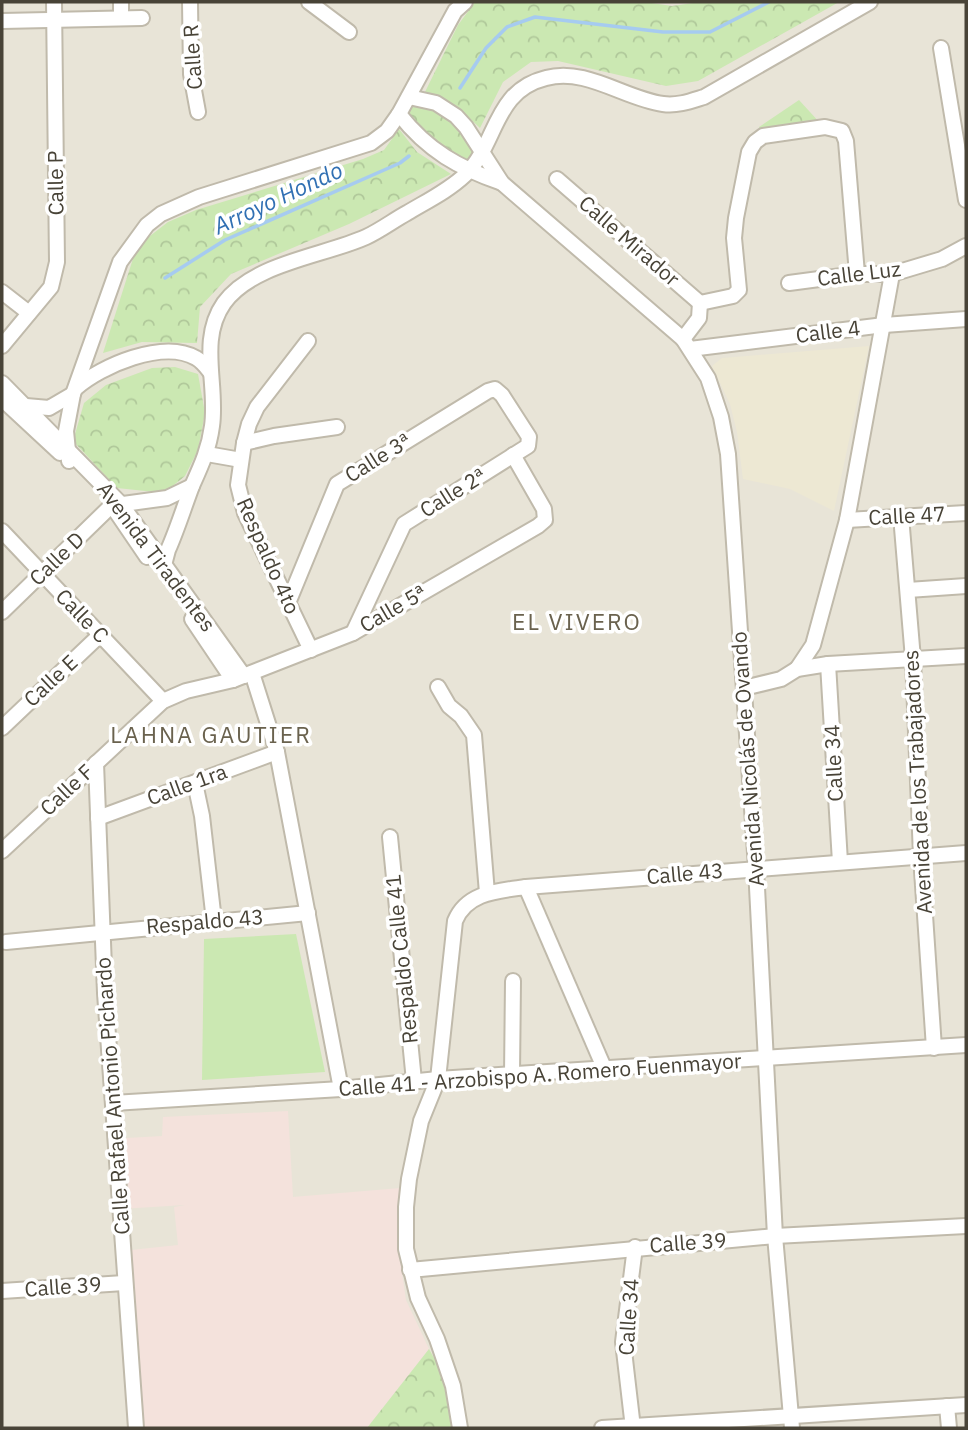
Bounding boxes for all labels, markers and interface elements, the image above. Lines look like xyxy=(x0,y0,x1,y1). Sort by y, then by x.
street label: Calle R xyxy=(176,23,208,91)
street label: Calle P xyxy=(40,150,70,216)
water label: Arroyo Hondo xyxy=(207,154,347,241)
street label: Calle Mirador xyxy=(573,189,686,292)
street label: Calle Luz xyxy=(815,254,903,292)
street label: Calle 4 xyxy=(794,313,862,349)
street label: Calle 3ª xyxy=(339,426,416,488)
street label: Calle 2ª xyxy=(414,461,491,523)
street label: Avenida Tiradentes xyxy=(91,476,222,637)
street label: Respaldo 4to xyxy=(231,493,307,618)
street label: Calle 47 xyxy=(868,499,946,531)
street label: Calle D xyxy=(23,525,90,591)
street label: Calle 5ª xyxy=(354,578,431,639)
street label: Calle C xyxy=(50,582,115,648)
district label: EL VIVERO xyxy=(512,606,642,636)
street label: Avenida Nicolás de Ovando xyxy=(724,631,770,887)
street label: Calle E xyxy=(17,648,83,712)
street label: Avenida de los Trabajadores xyxy=(896,649,938,915)
district label: LAHNA GAUTIER xyxy=(110,719,312,749)
street label: Calle 34 xyxy=(817,724,849,802)
street label: Calle F xyxy=(33,757,99,821)
street label: Calle 1ra xyxy=(143,757,231,811)
street label: Calle 43 xyxy=(645,856,725,890)
street label: Respaldo Calle 41 xyxy=(378,873,424,1045)
street label: Respaldo 43 xyxy=(145,902,265,940)
street label: Calle Rafael Antonio Pichardo xyxy=(88,956,136,1236)
street label: Calle 41 - Arzobispo A. Romero Fuenmayor xyxy=(337,1046,743,1102)
street label: Calle 39 xyxy=(648,1225,727,1259)
street label: Calle 39 xyxy=(23,1269,102,1303)
street label: Calle 34 xyxy=(611,1277,645,1356)

